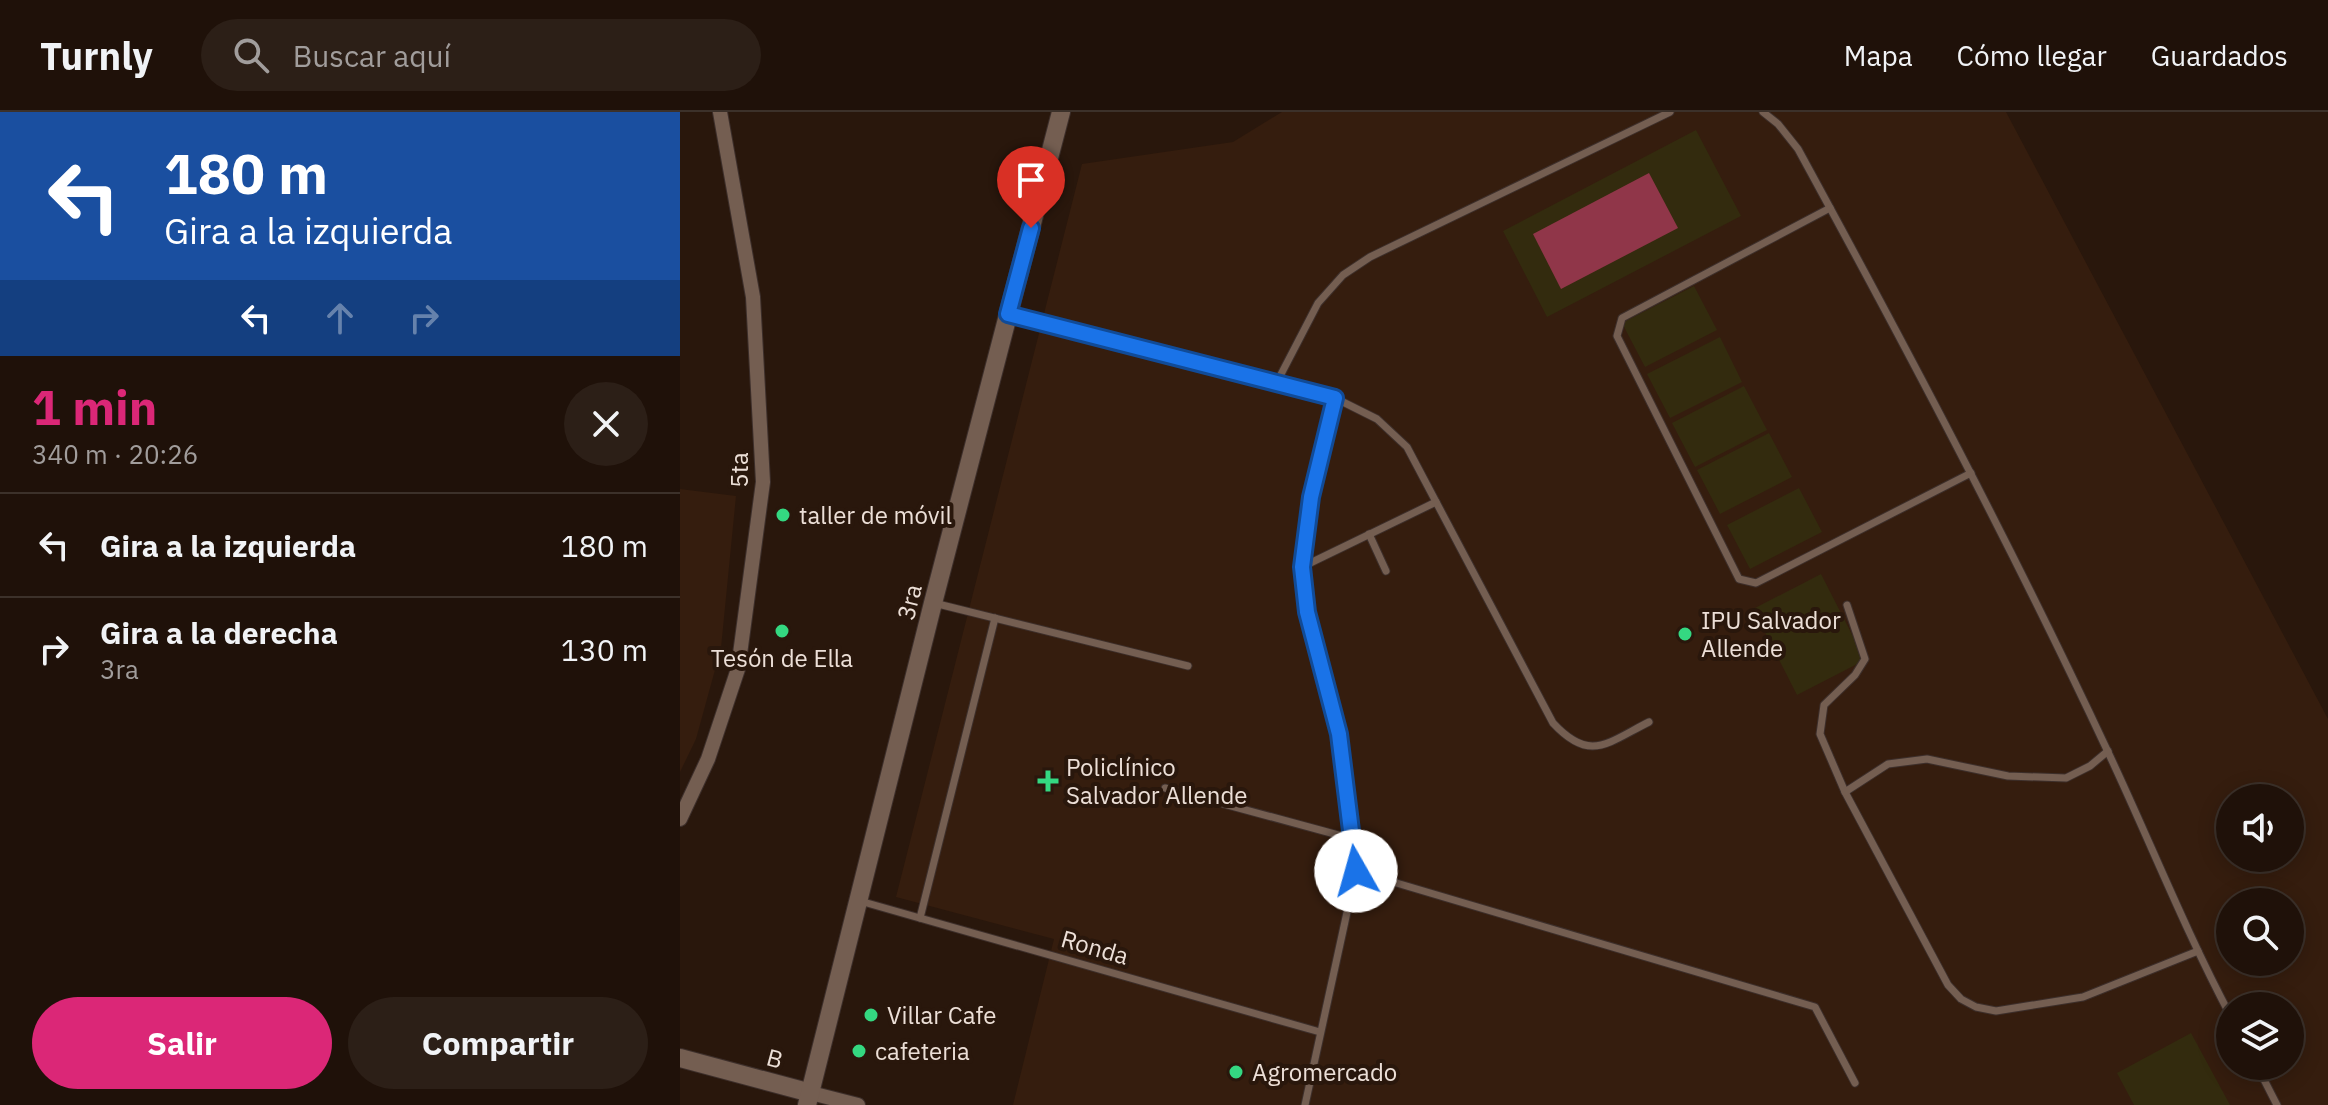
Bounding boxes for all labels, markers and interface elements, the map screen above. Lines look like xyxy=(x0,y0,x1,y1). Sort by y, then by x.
search box xyxy=(201,19,761,91)
text: Turnly xyxy=(40,31,153,80)
icon: search xyxy=(229,33,273,77)
text: Buscar aquí xyxy=(293,36,451,75)
text: Mapa xyxy=(1844,37,1913,74)
text: Cómo llegar xyxy=(1957,37,2107,74)
text: Guardados xyxy=(2151,37,2288,74)
text: 180 m xyxy=(164,137,328,209)
icon: left xyxy=(32,144,136,248)
pin xyxy=(997,146,1065,228)
icon: arrive xyxy=(1009,158,1053,202)
text: Gira a la izquierda xyxy=(164,207,453,254)
icon: left xyxy=(234,296,278,340)
icon: ahead xyxy=(318,296,362,340)
icon: right xyxy=(402,296,446,340)
text: 1 min xyxy=(32,376,157,438)
button: close xyxy=(564,382,648,466)
text: 340 m · 20:26 xyxy=(32,437,198,471)
street label: 5ta xyxy=(723,452,755,488)
place label: taller de móvil xyxy=(799,499,952,531)
marker: taller de móvil xyxy=(774,506,792,524)
icon: left xyxy=(32,523,76,567)
text: Gira a la izquierda xyxy=(100,526,356,565)
text: 180 m xyxy=(561,526,648,565)
street label: 3ra xyxy=(889,581,929,623)
place label: IPU Salvador Allende xyxy=(1701,604,1841,664)
text: Gira a la derecha xyxy=(100,613,338,652)
marker: Tesón de Ella xyxy=(773,622,791,640)
marker: IPU Salvador Allende xyxy=(1676,625,1694,643)
icon: right xyxy=(32,627,76,671)
text: 130 m xyxy=(561,630,648,669)
place label: Tesón de Ella xyxy=(711,642,853,674)
text: 3ra xyxy=(100,652,139,686)
place label: Policlínico Salvador Allende xyxy=(1066,751,1248,811)
marker: Policlínico Salvador Allende xyxy=(1037,770,1059,792)
map controls xyxy=(2216,784,2304,1080)
button: sound xyxy=(2216,784,2304,872)
position arrow xyxy=(1314,829,1398,913)
button: search xyxy=(2216,888,2304,976)
street label: Ronda xyxy=(1058,922,1133,972)
button: layers xyxy=(2216,992,2304,1080)
button: Salir xyxy=(32,997,332,1089)
button: Compartir xyxy=(348,997,648,1089)
place label: Villar Cafe xyxy=(887,999,996,1031)
marker: Villar Cafe xyxy=(862,1006,880,1024)
place label: cafeteria xyxy=(875,1035,970,1067)
street label: B xyxy=(763,1041,787,1075)
marker: cafeteria xyxy=(850,1042,868,1060)
place label: Agromercado xyxy=(1252,1056,1397,1088)
marker: Agromercado xyxy=(1227,1063,1245,1081)

